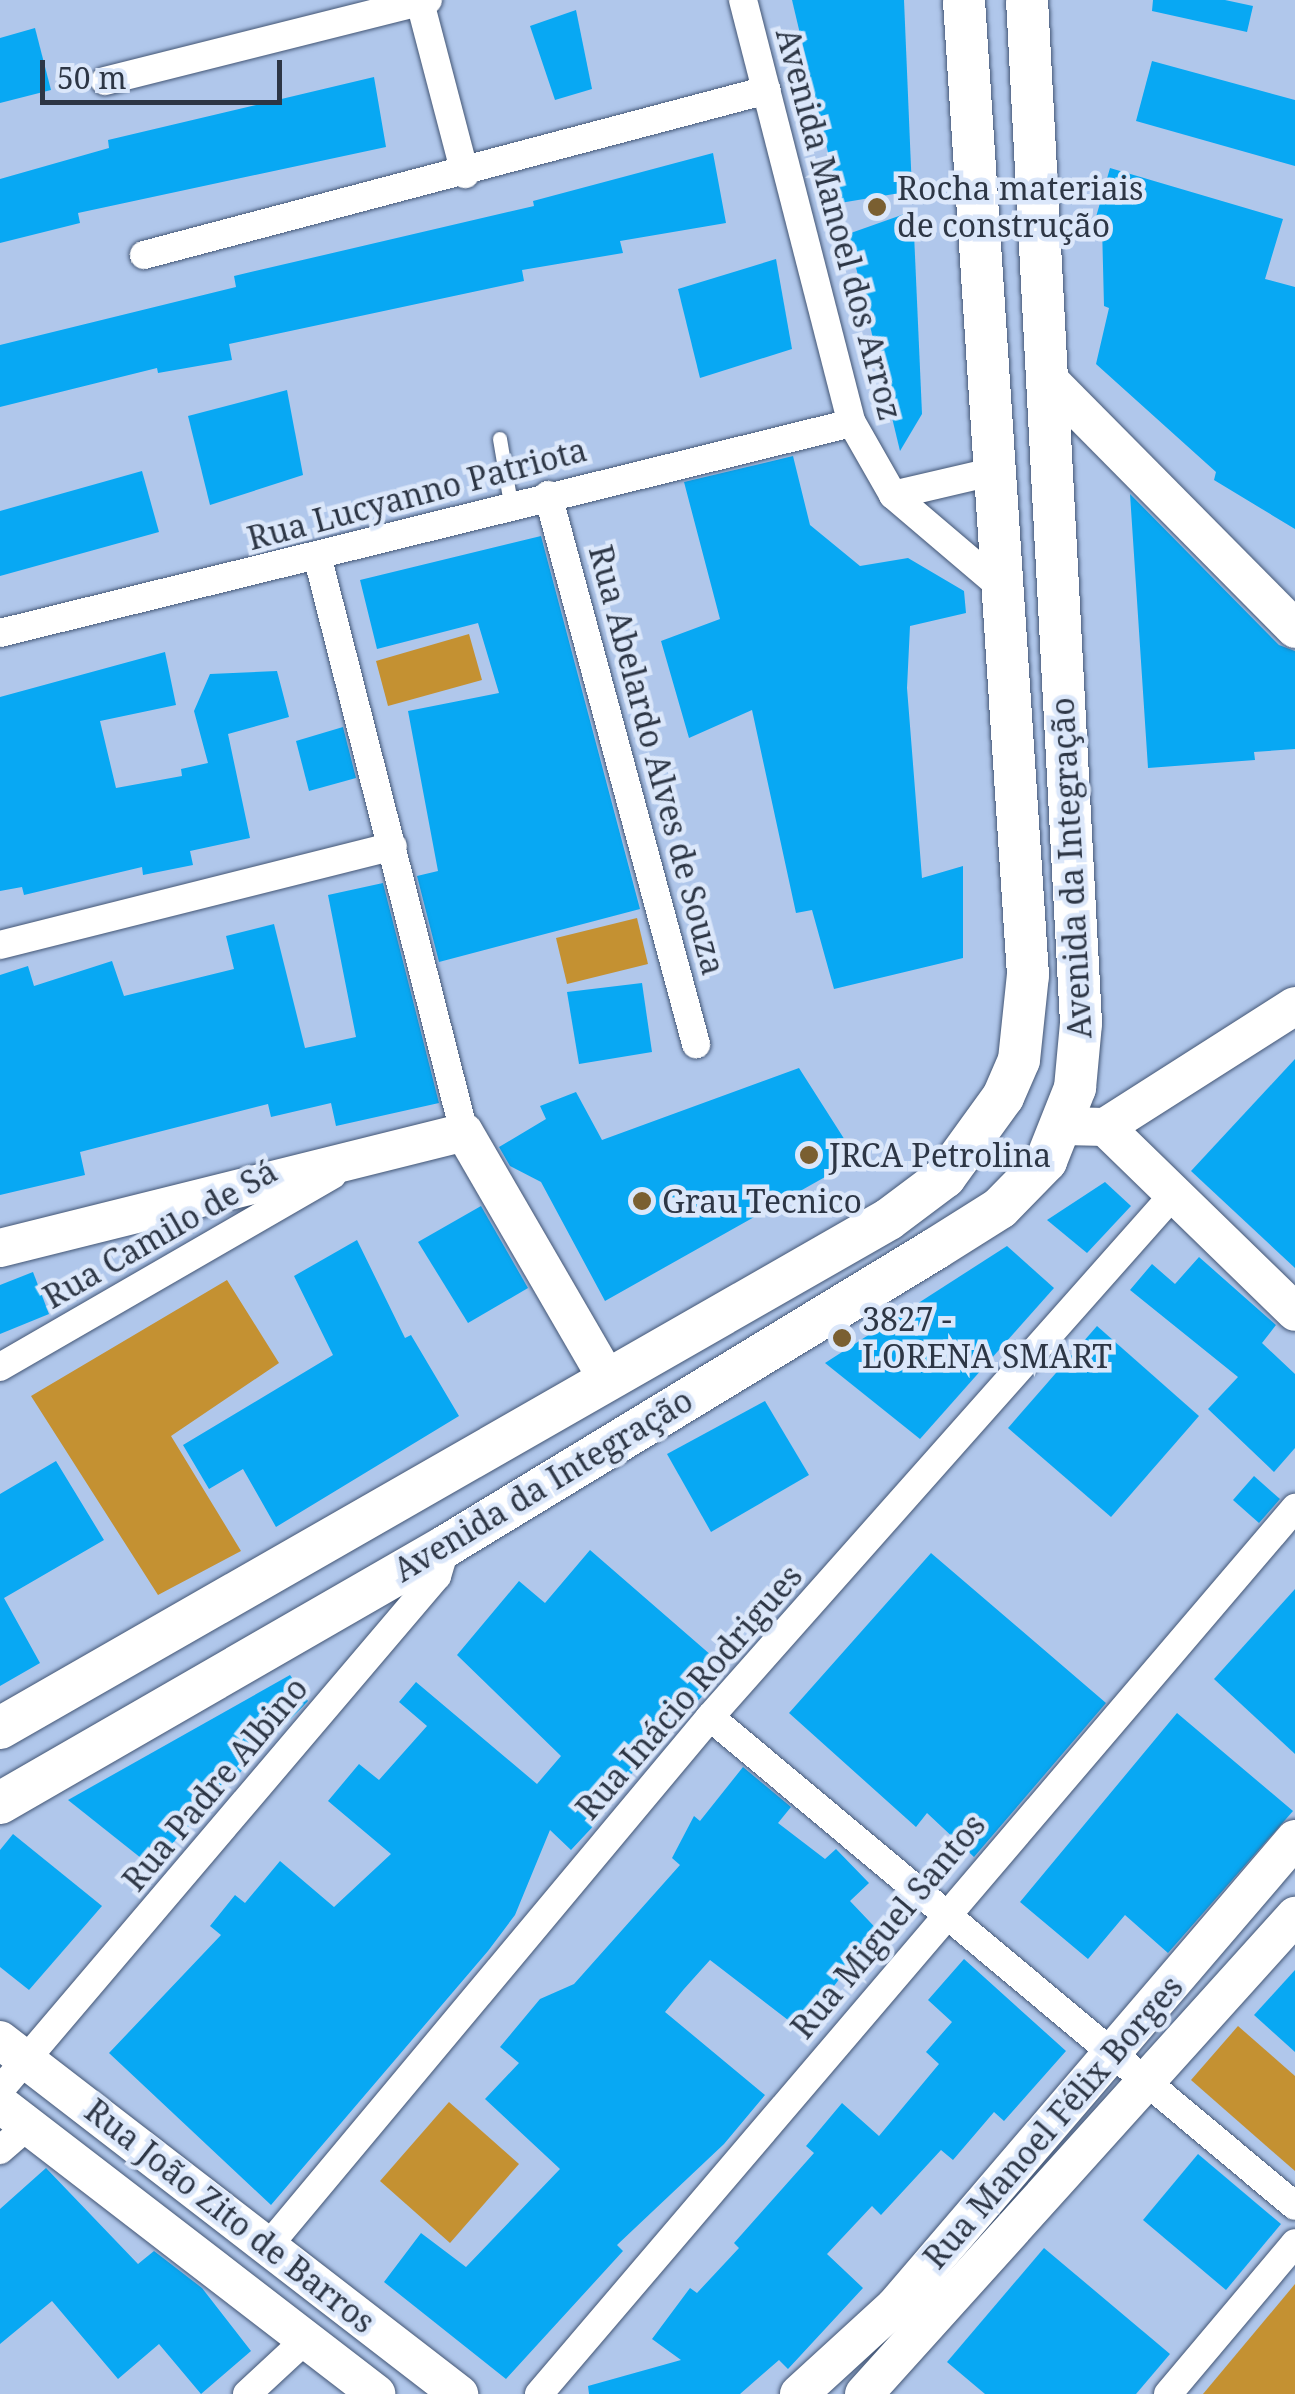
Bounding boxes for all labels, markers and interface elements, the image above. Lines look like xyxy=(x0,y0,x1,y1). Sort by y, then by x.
street label: Avenida Manoel dos Arroz xyxy=(768,24,910,424)
scale bar xyxy=(45,40,288,102)
text: 50 m xyxy=(57,57,127,98)
place label: Rocha materiais de construção xyxy=(897,170,1143,245)
marker: Rocha materiais de construção xyxy=(866,196,888,218)
street label: Rua Lucyanno Patriota xyxy=(243,430,591,558)
street label: Rua Abelardo Alves de Souza xyxy=(581,541,733,979)
street label: Avenida da Integração xyxy=(1043,696,1099,1040)
place label: JRCA Petrolina xyxy=(829,1136,1051,1174)
marker: JRCA Petrolina xyxy=(798,1144,820,1166)
street label: Rua Camilo de Sá xyxy=(37,1152,283,1316)
place label: Grau Tecnico xyxy=(662,1182,862,1220)
marker: Grau Tecnico xyxy=(631,1190,653,1212)
place label: 3827 - LORENA SMART xyxy=(862,1301,1112,1376)
marker: 3827 - LORENA SMART xyxy=(831,1327,853,1349)
street label: Avenida da Integração xyxy=(387,1381,699,1589)
street label: Rua Inácio Rodrigues xyxy=(568,1557,810,1827)
street label: Rua Padre Albino xyxy=(115,1670,315,1898)
street label: Rua Miguel Santos xyxy=(783,1806,993,2046)
street label: Rua Manoel Félix Borges xyxy=(915,1968,1191,2276)
street label: Rua João Zito de Barros xyxy=(78,2091,382,2341)

